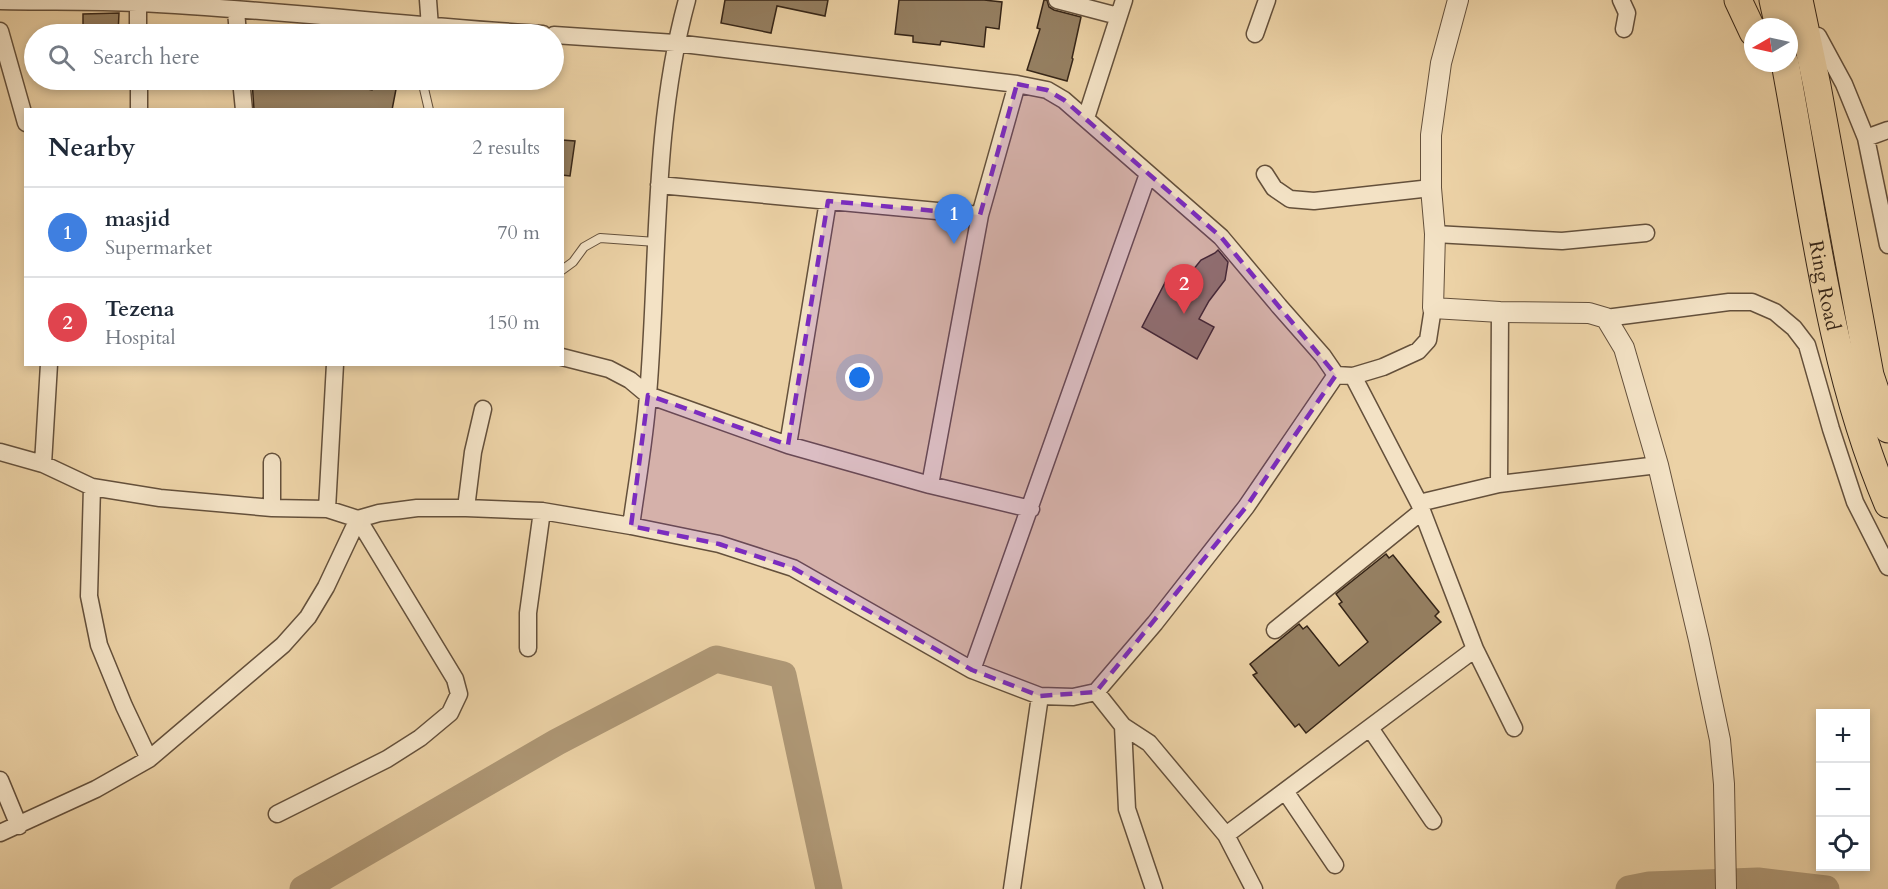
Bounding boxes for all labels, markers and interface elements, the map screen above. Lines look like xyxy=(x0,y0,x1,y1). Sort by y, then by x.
north arrow xyxy=(1744,18,1798,72)
search box xyxy=(24,24,564,90)
icon: search xyxy=(45,41,78,74)
text: Search here xyxy=(93,42,200,72)
text: Nearby xyxy=(48,130,136,165)
text: 2 results xyxy=(472,134,540,161)
pin: 1 xyxy=(934,194,974,244)
text: masjid xyxy=(105,204,170,234)
text: 1 xyxy=(62,219,73,246)
text: 70 m xyxy=(497,219,540,246)
text: Supermarket xyxy=(105,234,212,261)
street label: Ring Road xyxy=(1803,238,1847,334)
pin: 2 xyxy=(1164,264,1204,314)
text: Tezena xyxy=(105,294,175,324)
text: 2 xyxy=(62,309,73,336)
text: 150 m xyxy=(487,309,540,336)
text: Hospital xyxy=(105,324,176,351)
your location xyxy=(845,363,874,392)
map controls xyxy=(1816,709,1870,871)
button: + xyxy=(1816,709,1870,763)
button: − xyxy=(1816,763,1870,817)
button: locate xyxy=(1816,817,1870,871)

